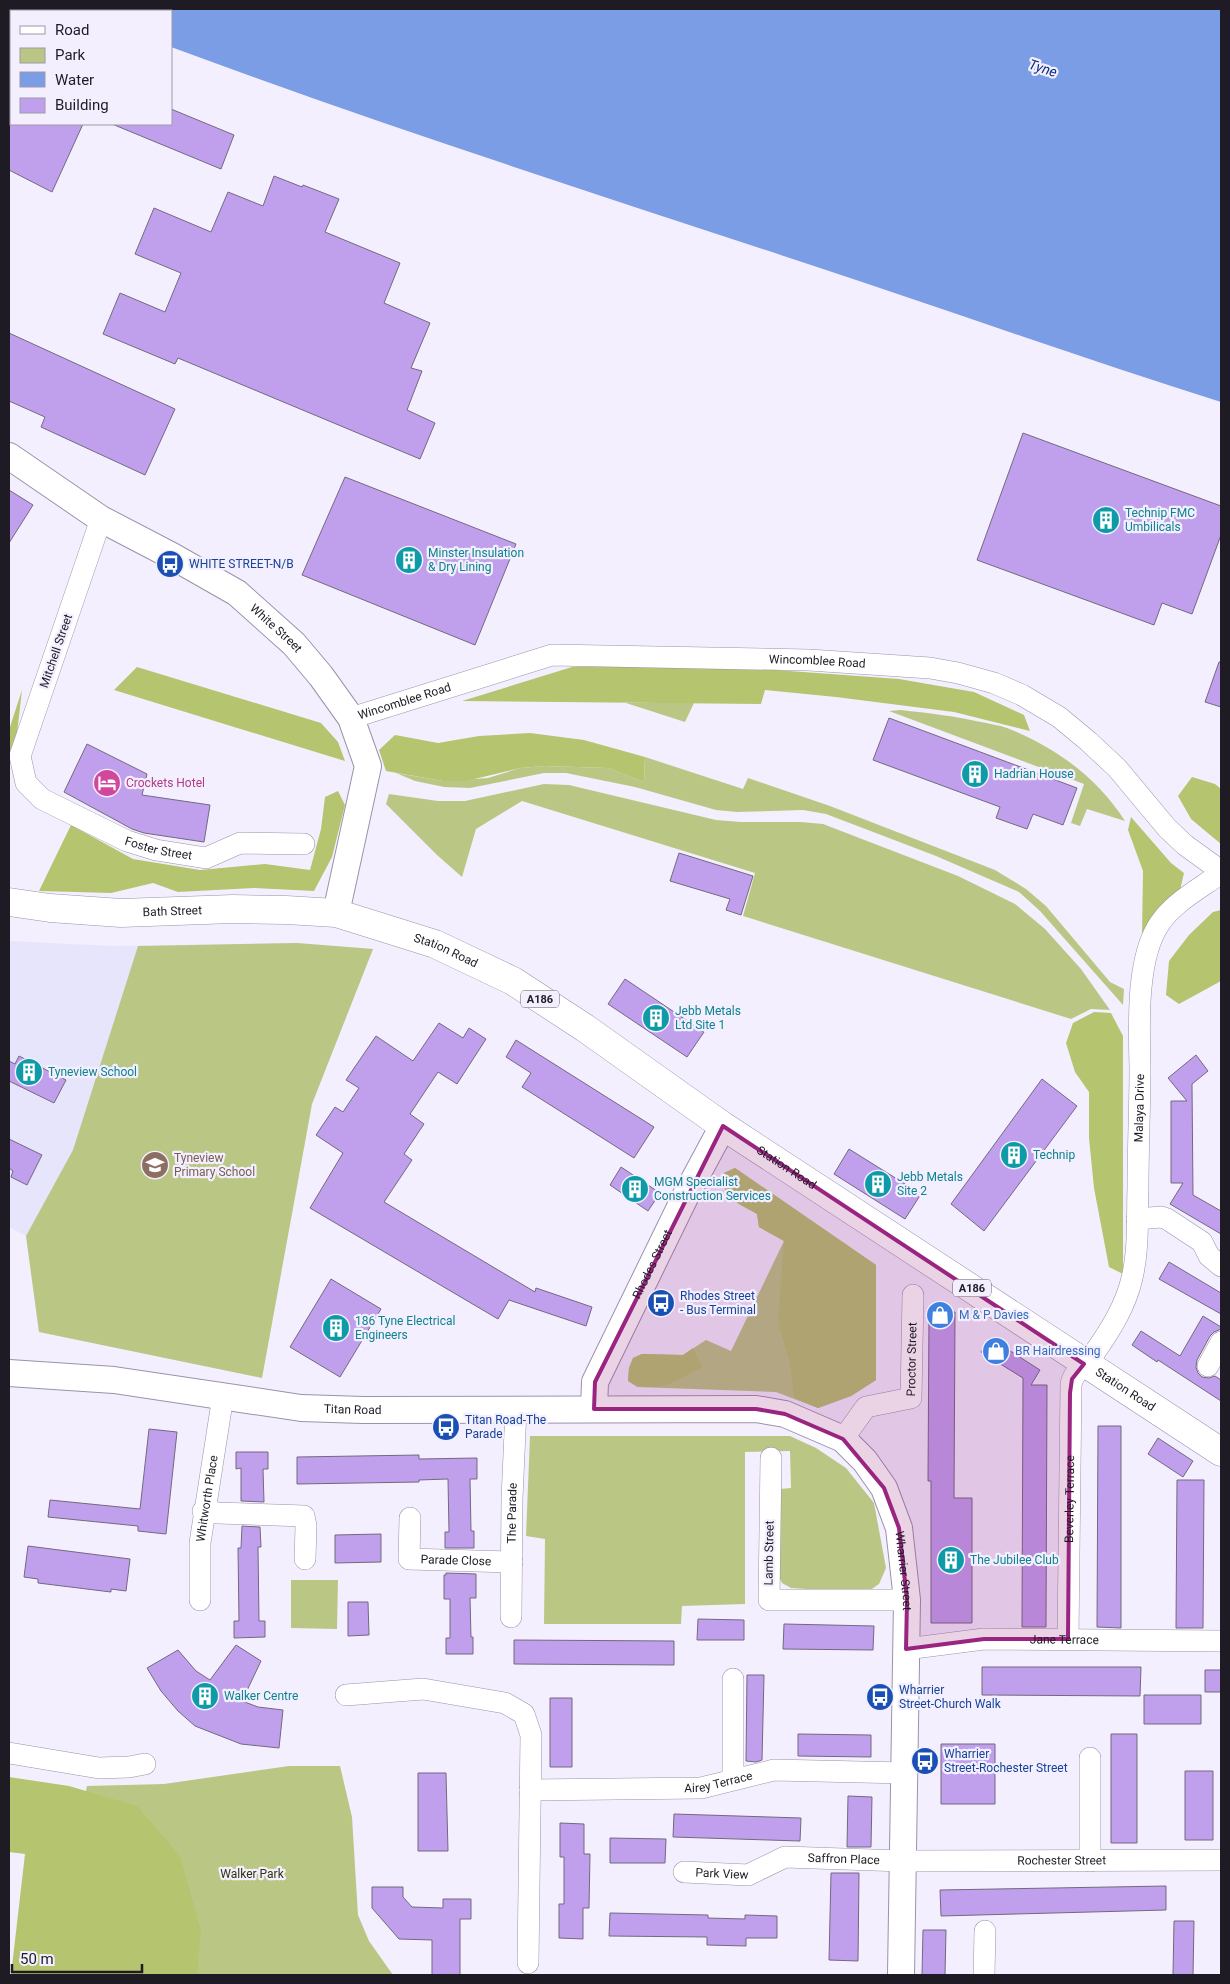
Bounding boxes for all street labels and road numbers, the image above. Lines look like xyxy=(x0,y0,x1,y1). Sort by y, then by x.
street label: White Street xyxy=(247,601,305,655)
street label: Mitchell Street xyxy=(37,612,75,690)
street label: Wincomblee Road xyxy=(769,652,866,671)
street label: Wincomblee Road xyxy=(356,680,453,722)
street label: Foster Street xyxy=(123,834,193,863)
street label: Bath Street xyxy=(142,903,202,919)
street label: Station Road xyxy=(412,931,480,970)
road number: A186 xyxy=(521,991,559,1008)
street label: Malaya Drive xyxy=(1132,1074,1147,1142)
street label: Station Road xyxy=(754,1143,819,1192)
street label: Rhodes Street xyxy=(630,1227,675,1301)
road number: A186 xyxy=(953,1280,991,1296)
street label: Proctor Street xyxy=(904,1322,919,1396)
street label: Station Road xyxy=(1093,1365,1158,1414)
street label: Titan Road xyxy=(324,1402,382,1417)
street label: Whitworth Place xyxy=(193,1454,221,1543)
street label: Beverley Terrace xyxy=(1062,1455,1077,1543)
street label: The Parade xyxy=(505,1482,520,1543)
street label: Lamb Street xyxy=(761,1520,777,1586)
street label: Wharrier Street xyxy=(892,1530,914,1611)
street label: Parade Close xyxy=(420,1552,492,1568)
street label: Jane Terrace xyxy=(1030,1632,1099,1647)
street label: Airey Terrace xyxy=(684,1769,754,1795)
street label: Saffron Place xyxy=(807,1851,880,1867)
street label: Rochester Street xyxy=(1017,1853,1106,1868)
street label: Park View xyxy=(695,1866,749,1882)

